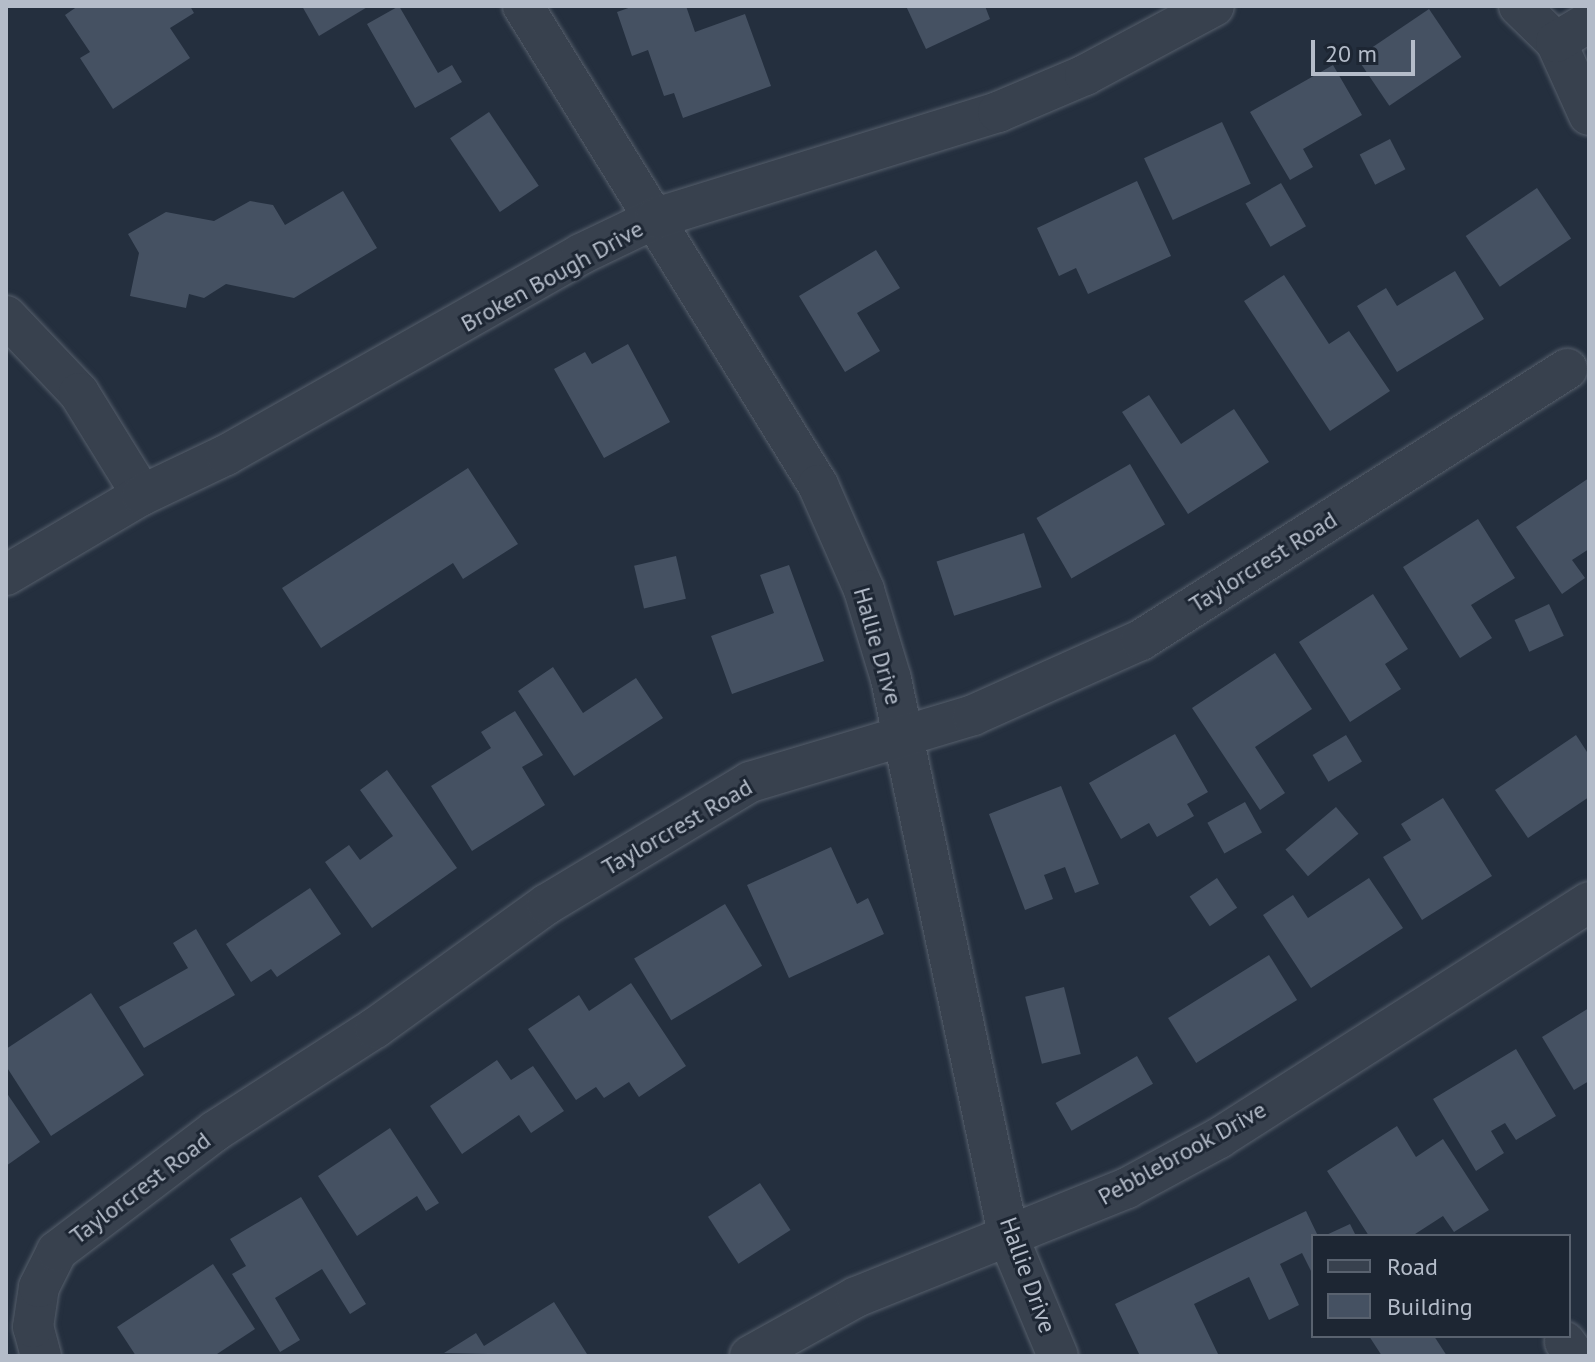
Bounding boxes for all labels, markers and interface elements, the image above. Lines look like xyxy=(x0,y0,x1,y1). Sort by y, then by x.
scale bar xyxy=(1315,24,1419,74)
text: 20 m xyxy=(1325,38,1377,69)
street label: Broken Bough Drive xyxy=(456,214,648,338)
street label: Taylorcrest Road xyxy=(1184,505,1342,619)
street label: Hallie Drive xyxy=(848,584,908,708)
street label: Taylorcrest Road xyxy=(597,772,757,882)
street label: Pebblebrook Drive xyxy=(1093,1095,1271,1211)
street label: Taylorcrest Road xyxy=(64,1126,216,1250)
street label: Hallie Drive xyxy=(994,1213,1062,1337)
legend xyxy=(1311,1234,1571,1338)
text: Road xyxy=(1387,1251,1438,1282)
text: Building xyxy=(1387,1291,1473,1322)

